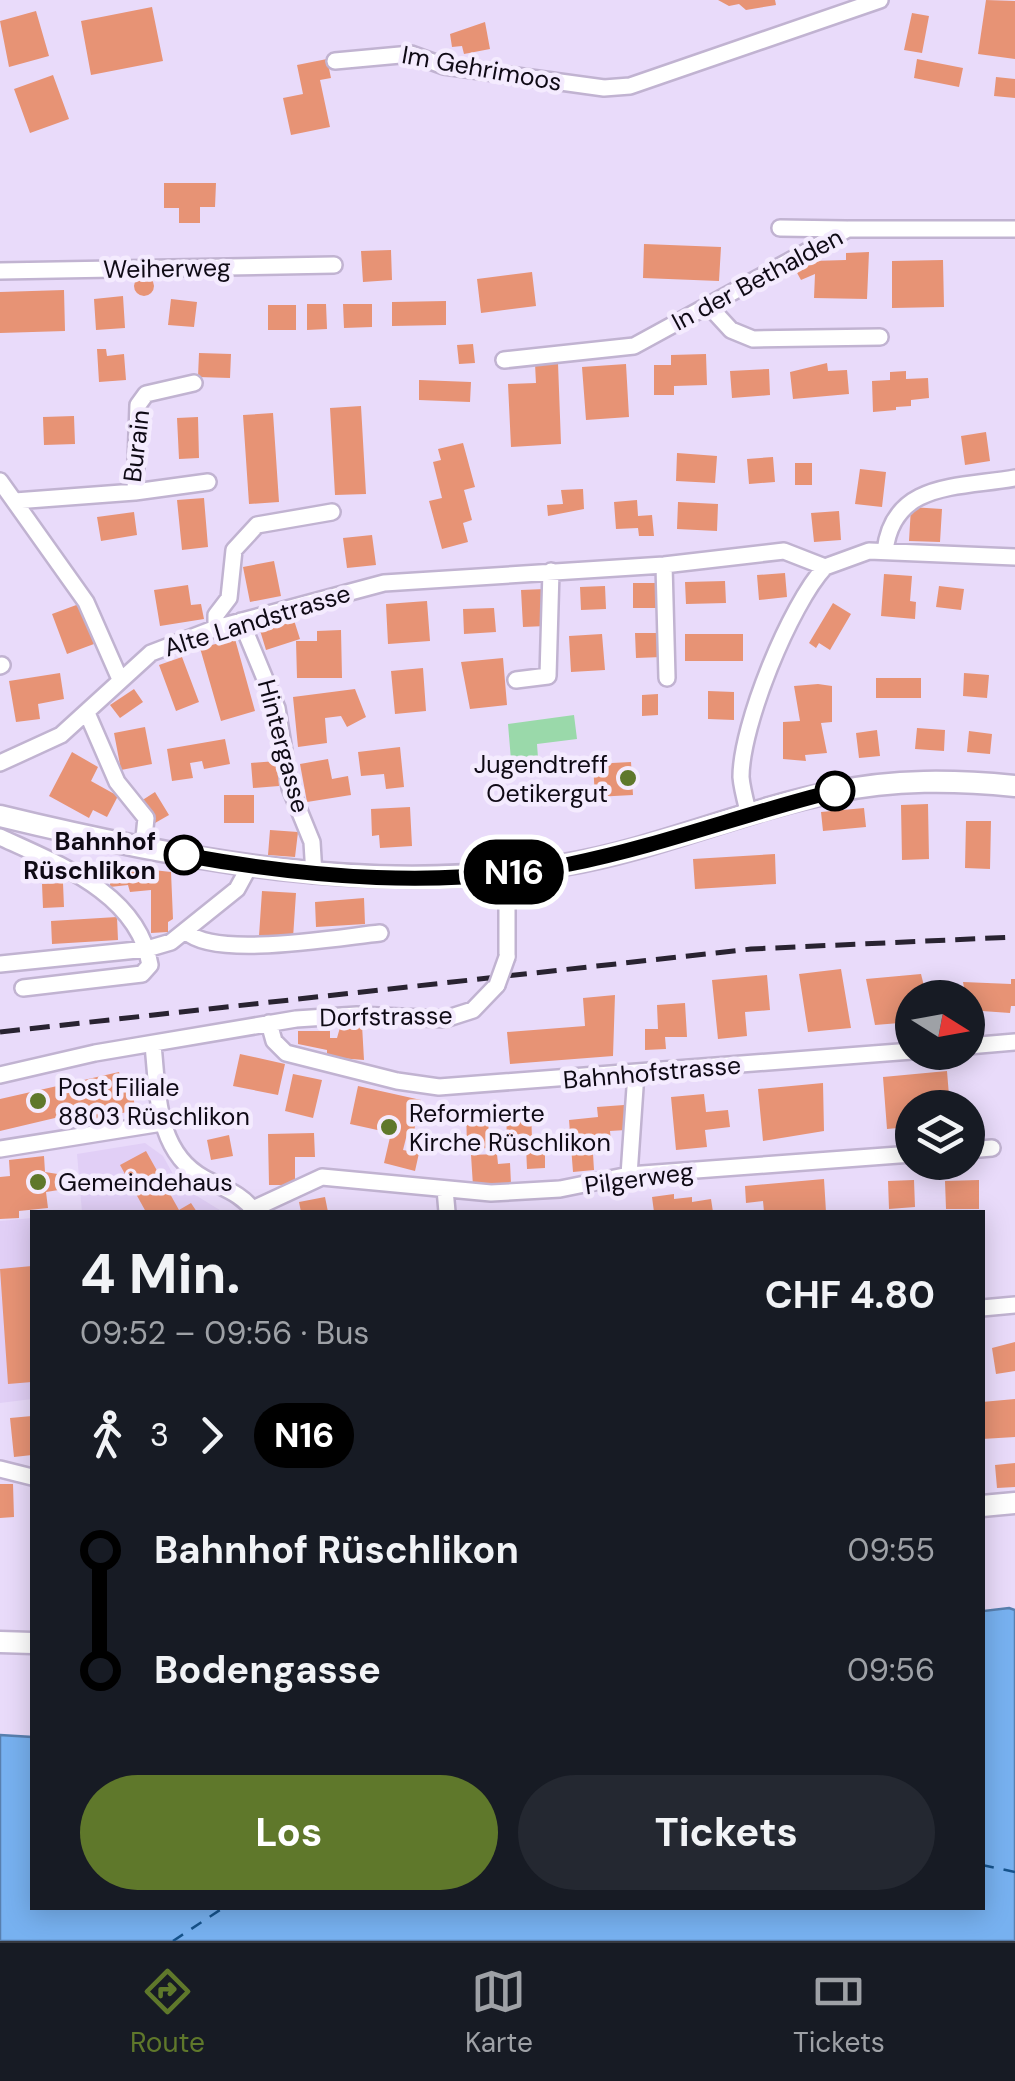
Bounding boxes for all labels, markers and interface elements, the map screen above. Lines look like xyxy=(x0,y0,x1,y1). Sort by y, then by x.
street label: Im Gehrimoos xyxy=(399,38,565,99)
street label: In der Bethalden xyxy=(666,220,848,338)
street label: Weiherweg xyxy=(103,251,231,286)
street label: Burain xyxy=(116,408,157,484)
street label: Alte Landstrasse xyxy=(160,576,354,665)
street label: Hintergasse xyxy=(250,676,317,816)
place label: Jugendtreff Oetikergut xyxy=(474,748,608,810)
marker: Jugendtreff Oetikergut xyxy=(617,767,639,789)
unlabelled marker xyxy=(816,772,854,810)
place label: Bahnhof Rüschlikon xyxy=(23,825,156,887)
marker: Bahnhof Rüschlikon xyxy=(165,836,203,874)
line badge: N16 xyxy=(456,840,572,904)
text: N16 xyxy=(484,849,544,895)
north arrow xyxy=(895,980,985,1070)
map controls xyxy=(895,980,985,1180)
street label: Dorfstrasse xyxy=(319,999,453,1034)
street label: Bahnhofstrasse xyxy=(562,1048,742,1097)
place label: Post Filiale 8803 Rüschlikon xyxy=(58,1071,250,1133)
marker: Post Filiale 8803 Rüschlikon xyxy=(27,1090,49,1112)
button: layers xyxy=(895,1090,985,1180)
place label: Reformierte Kirche Rüschlikon xyxy=(409,1097,611,1159)
marker: Reformierte Kirche Rüschlikon xyxy=(378,1116,400,1138)
street label: Pilgerweg xyxy=(582,1155,696,1202)
place label: Gemeindehaus xyxy=(58,1166,233,1199)
marker: Gemeindehaus xyxy=(27,1171,49,1193)
text: 4 Min. xyxy=(80,1238,240,1310)
text: CHF 4.80 xyxy=(765,1270,935,1320)
text: 09:52 – 09:56 · Bus xyxy=(80,1312,369,1354)
icon: walk xyxy=(80,1408,135,1463)
icon: forward xyxy=(184,1408,239,1463)
text: N16 xyxy=(274,1412,334,1458)
text: 3 xyxy=(150,1414,169,1456)
text: Bahnhof Rüschlikon xyxy=(154,1525,519,1575)
text: 09:55 xyxy=(848,1529,935,1571)
text: Bodengasse xyxy=(154,1645,381,1695)
text: 09:56 xyxy=(847,1649,935,1691)
button: Los xyxy=(80,1775,498,1890)
button: Tickets xyxy=(518,1775,935,1890)
tab: Route xyxy=(130,1964,205,2061)
tab: Karte xyxy=(465,1964,533,2061)
tab: Tickets xyxy=(793,1964,885,2061)

